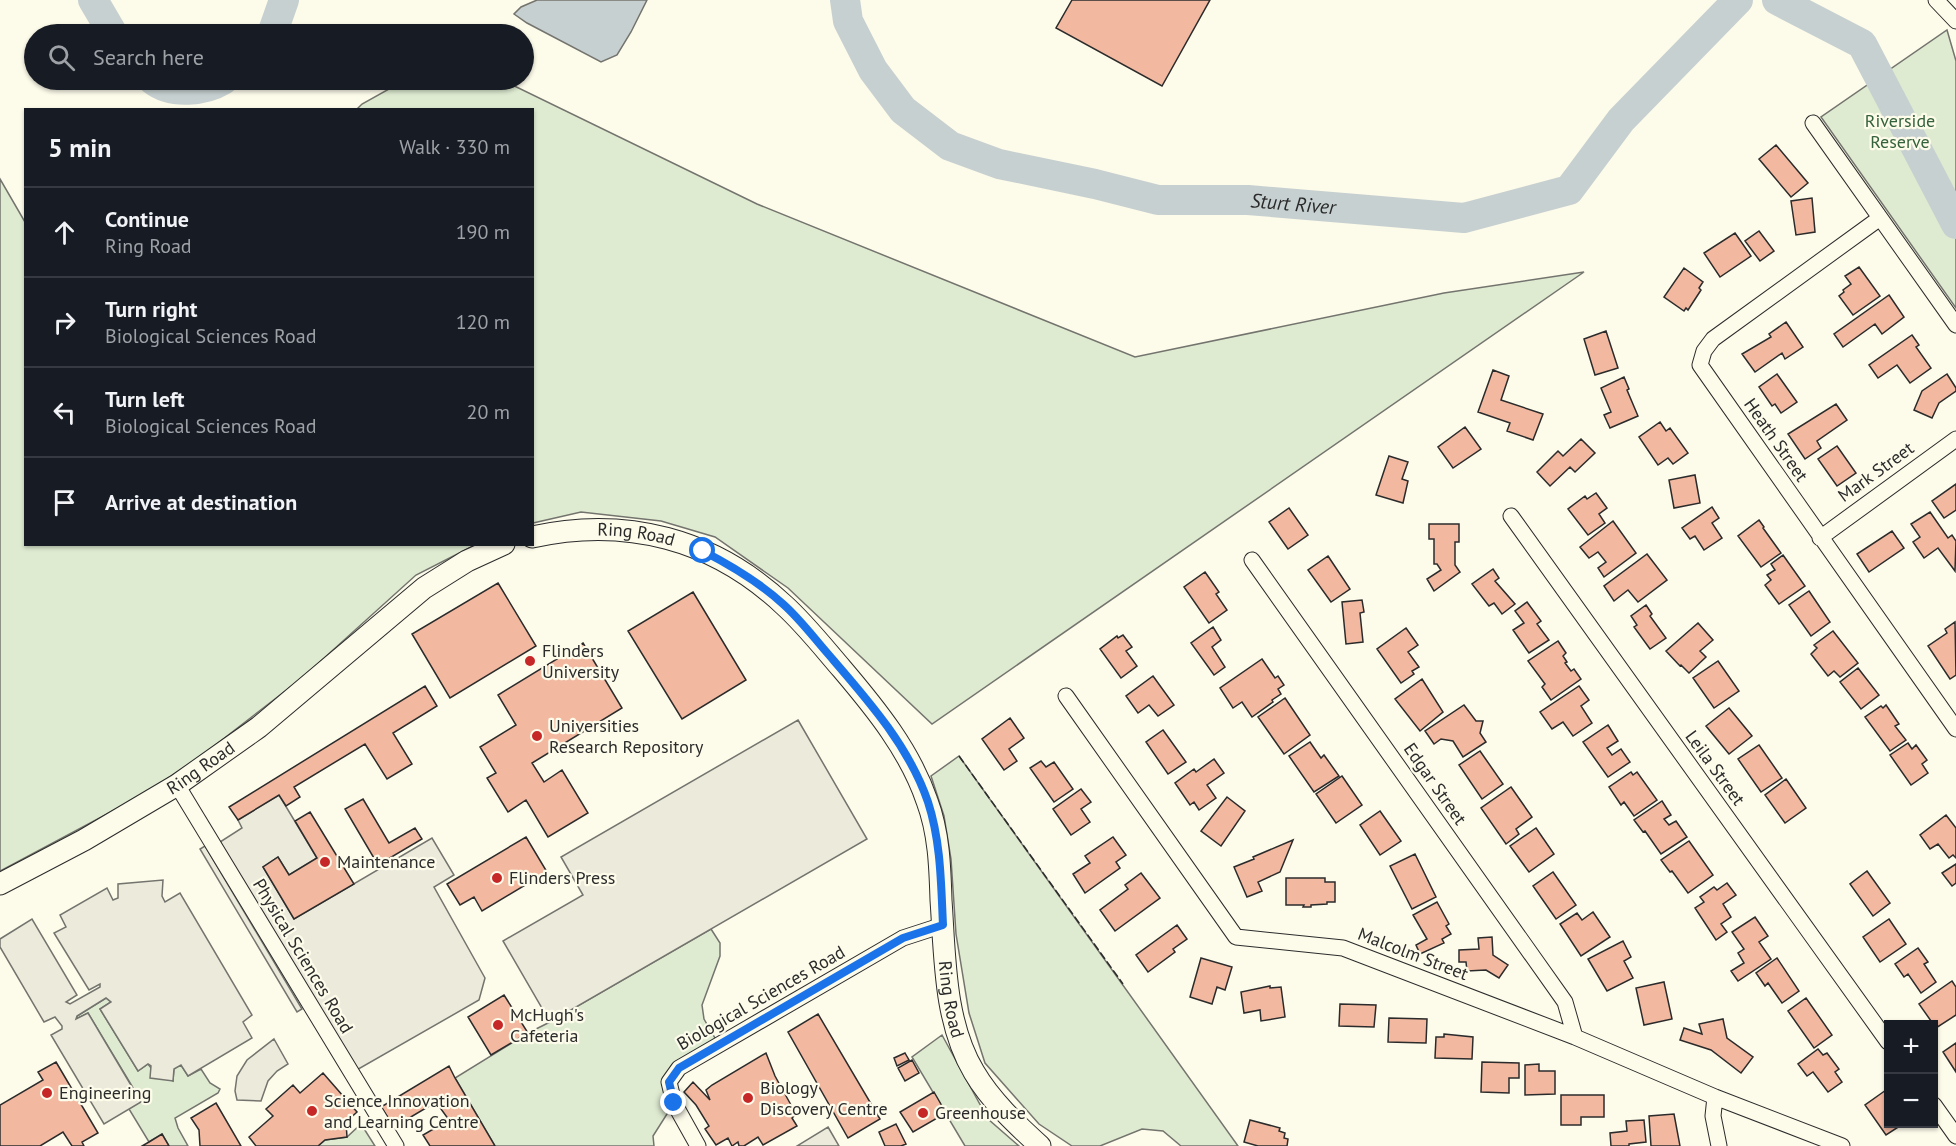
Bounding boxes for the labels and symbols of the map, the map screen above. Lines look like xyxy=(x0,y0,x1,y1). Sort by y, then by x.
park label: Riverside Reserve xyxy=(1865,109,1935,153)
water label: Sturt River xyxy=(1250,187,1338,220)
street label: Heath Street xyxy=(1739,393,1814,486)
street label: Mark Street xyxy=(1833,436,1918,507)
street label: Ring Road xyxy=(597,517,678,551)
route start xyxy=(689,537,715,563)
place label: Flinders University xyxy=(542,639,620,683)
marker: Flinders University xyxy=(523,654,537,668)
place label: Universities Research Repository xyxy=(549,714,704,758)
street label: Leila Street xyxy=(1680,726,1750,810)
marker: Universities Research Repository xyxy=(530,729,544,743)
street label: Ring Road xyxy=(162,736,239,800)
street label: Edgar Street xyxy=(1399,738,1472,829)
place label: Maintenance xyxy=(337,850,435,873)
marker: Maintenance xyxy=(318,855,332,869)
place label: Flinders Press xyxy=(509,866,615,889)
marker: Flinders Press xyxy=(490,871,504,885)
street label: Physical Sciences Road xyxy=(248,874,359,1037)
street label: Malcolm Street xyxy=(1355,922,1472,985)
street label: Biological Sciences Road xyxy=(673,940,849,1055)
street label: Ring Road xyxy=(934,960,970,1041)
place label: McHugh's Cafeteria xyxy=(510,1003,584,1047)
marker: McHugh's Cafeteria xyxy=(491,1018,505,1032)
place label: Biology Discovery Centre xyxy=(760,1076,888,1120)
place label: Engineering xyxy=(59,1081,151,1104)
marker: Engineering xyxy=(40,1086,54,1100)
place label: Science Innovation and Learning Centre xyxy=(324,1089,479,1133)
route end xyxy=(660,1089,686,1115)
marker: Biology Discovery Centre xyxy=(741,1091,755,1105)
place label: Greenhouse xyxy=(935,1101,1026,1124)
marker: Science Innovation and Learning Centre xyxy=(305,1104,319,1118)
marker: Greenhouse xyxy=(916,1106,930,1120)

